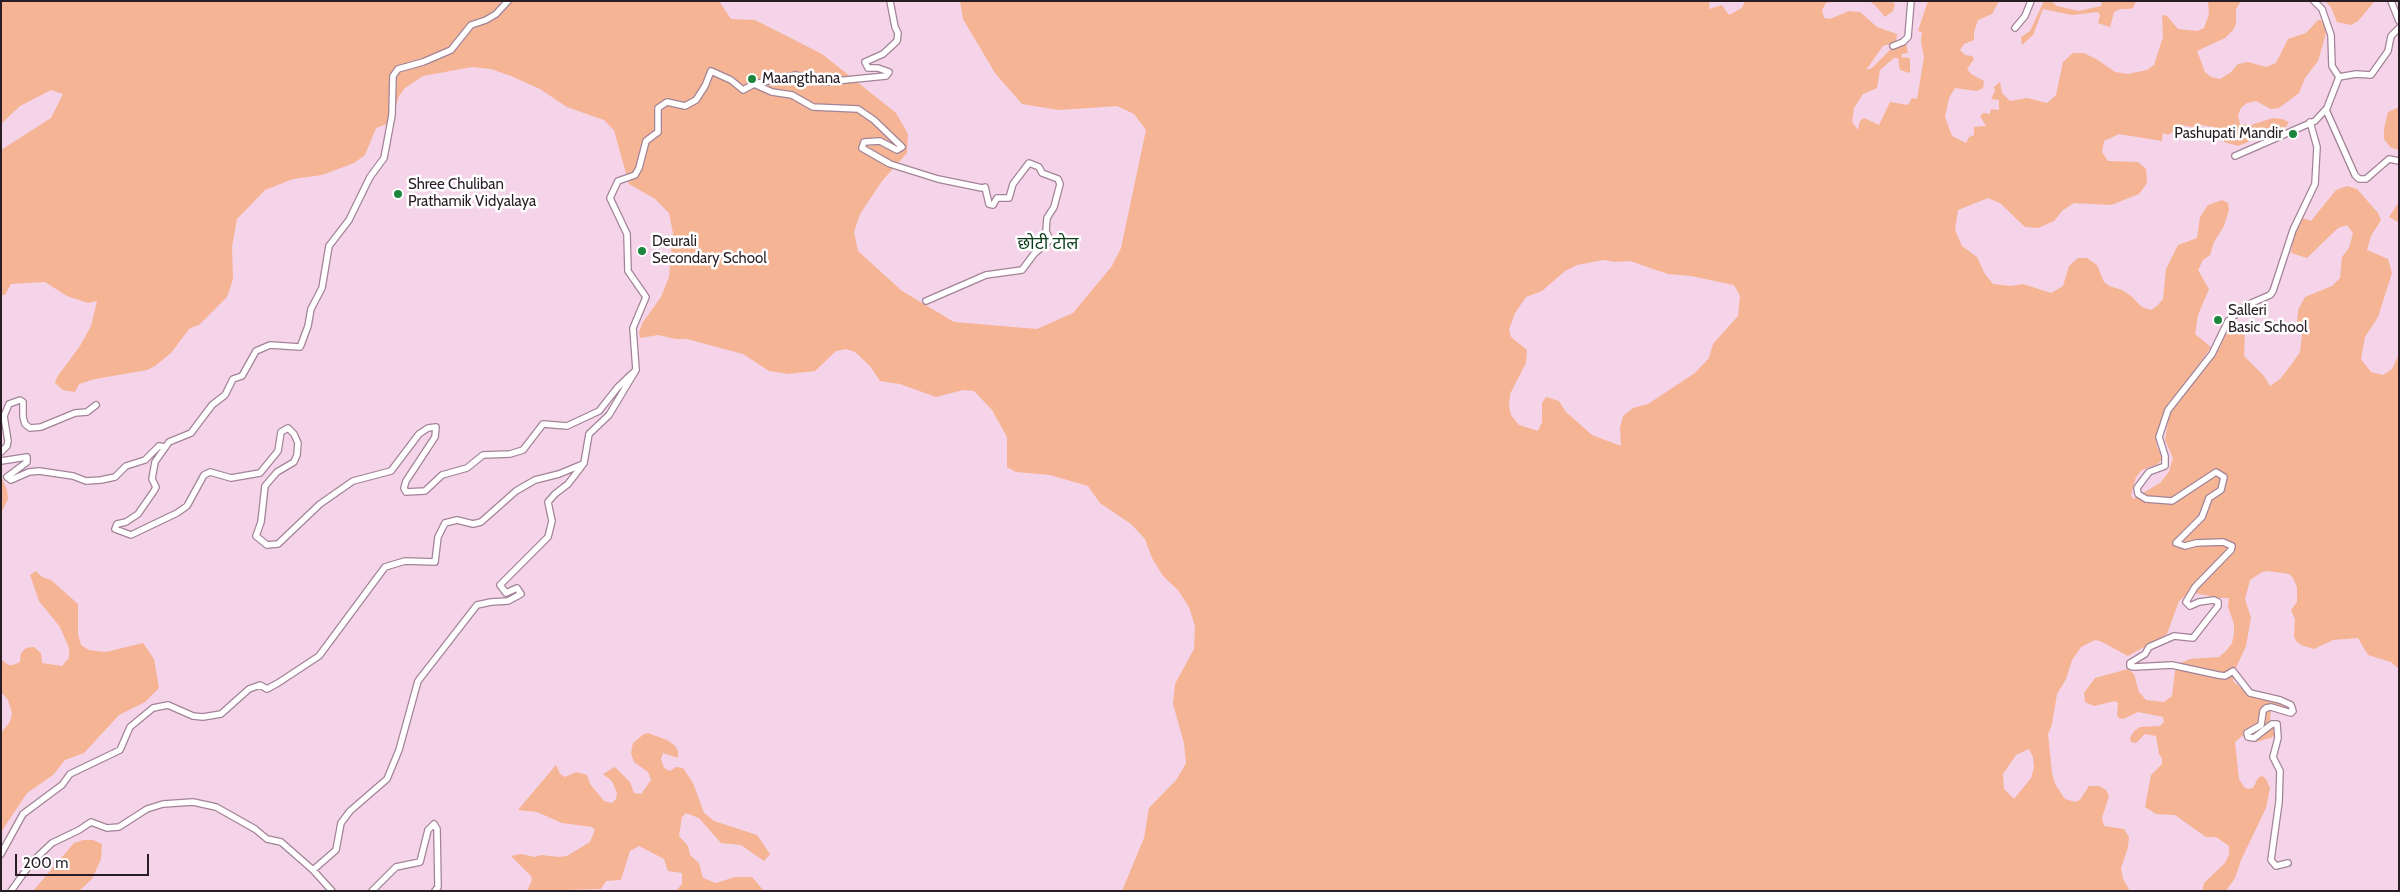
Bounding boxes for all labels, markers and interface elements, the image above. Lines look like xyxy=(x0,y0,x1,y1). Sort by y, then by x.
place label: Maangthana xyxy=(762,70,840,88)
marker: Maangthana xyxy=(746,73,758,85)
place label: Pashupati Mandir xyxy=(2174,125,2283,143)
marker: Pashupati Mandir xyxy=(2287,128,2299,140)
place label: Shree Chuliban Prathamik Vidyalaya xyxy=(408,176,536,211)
marker: Shree Chuliban Prathamik Vidyalaya xyxy=(392,188,404,200)
place label: Deurali Secondary School xyxy=(652,233,767,268)
district label: छोटी टोल xyxy=(1017,233,1079,255)
marker: Deurali Secondary School xyxy=(636,245,648,257)
place label: Salleri Basic School xyxy=(2228,302,2307,337)
marker: Salleri Basic School xyxy=(2212,314,2224,326)
scale bar xyxy=(18,844,151,876)
text: 200 m xyxy=(23,854,68,872)

